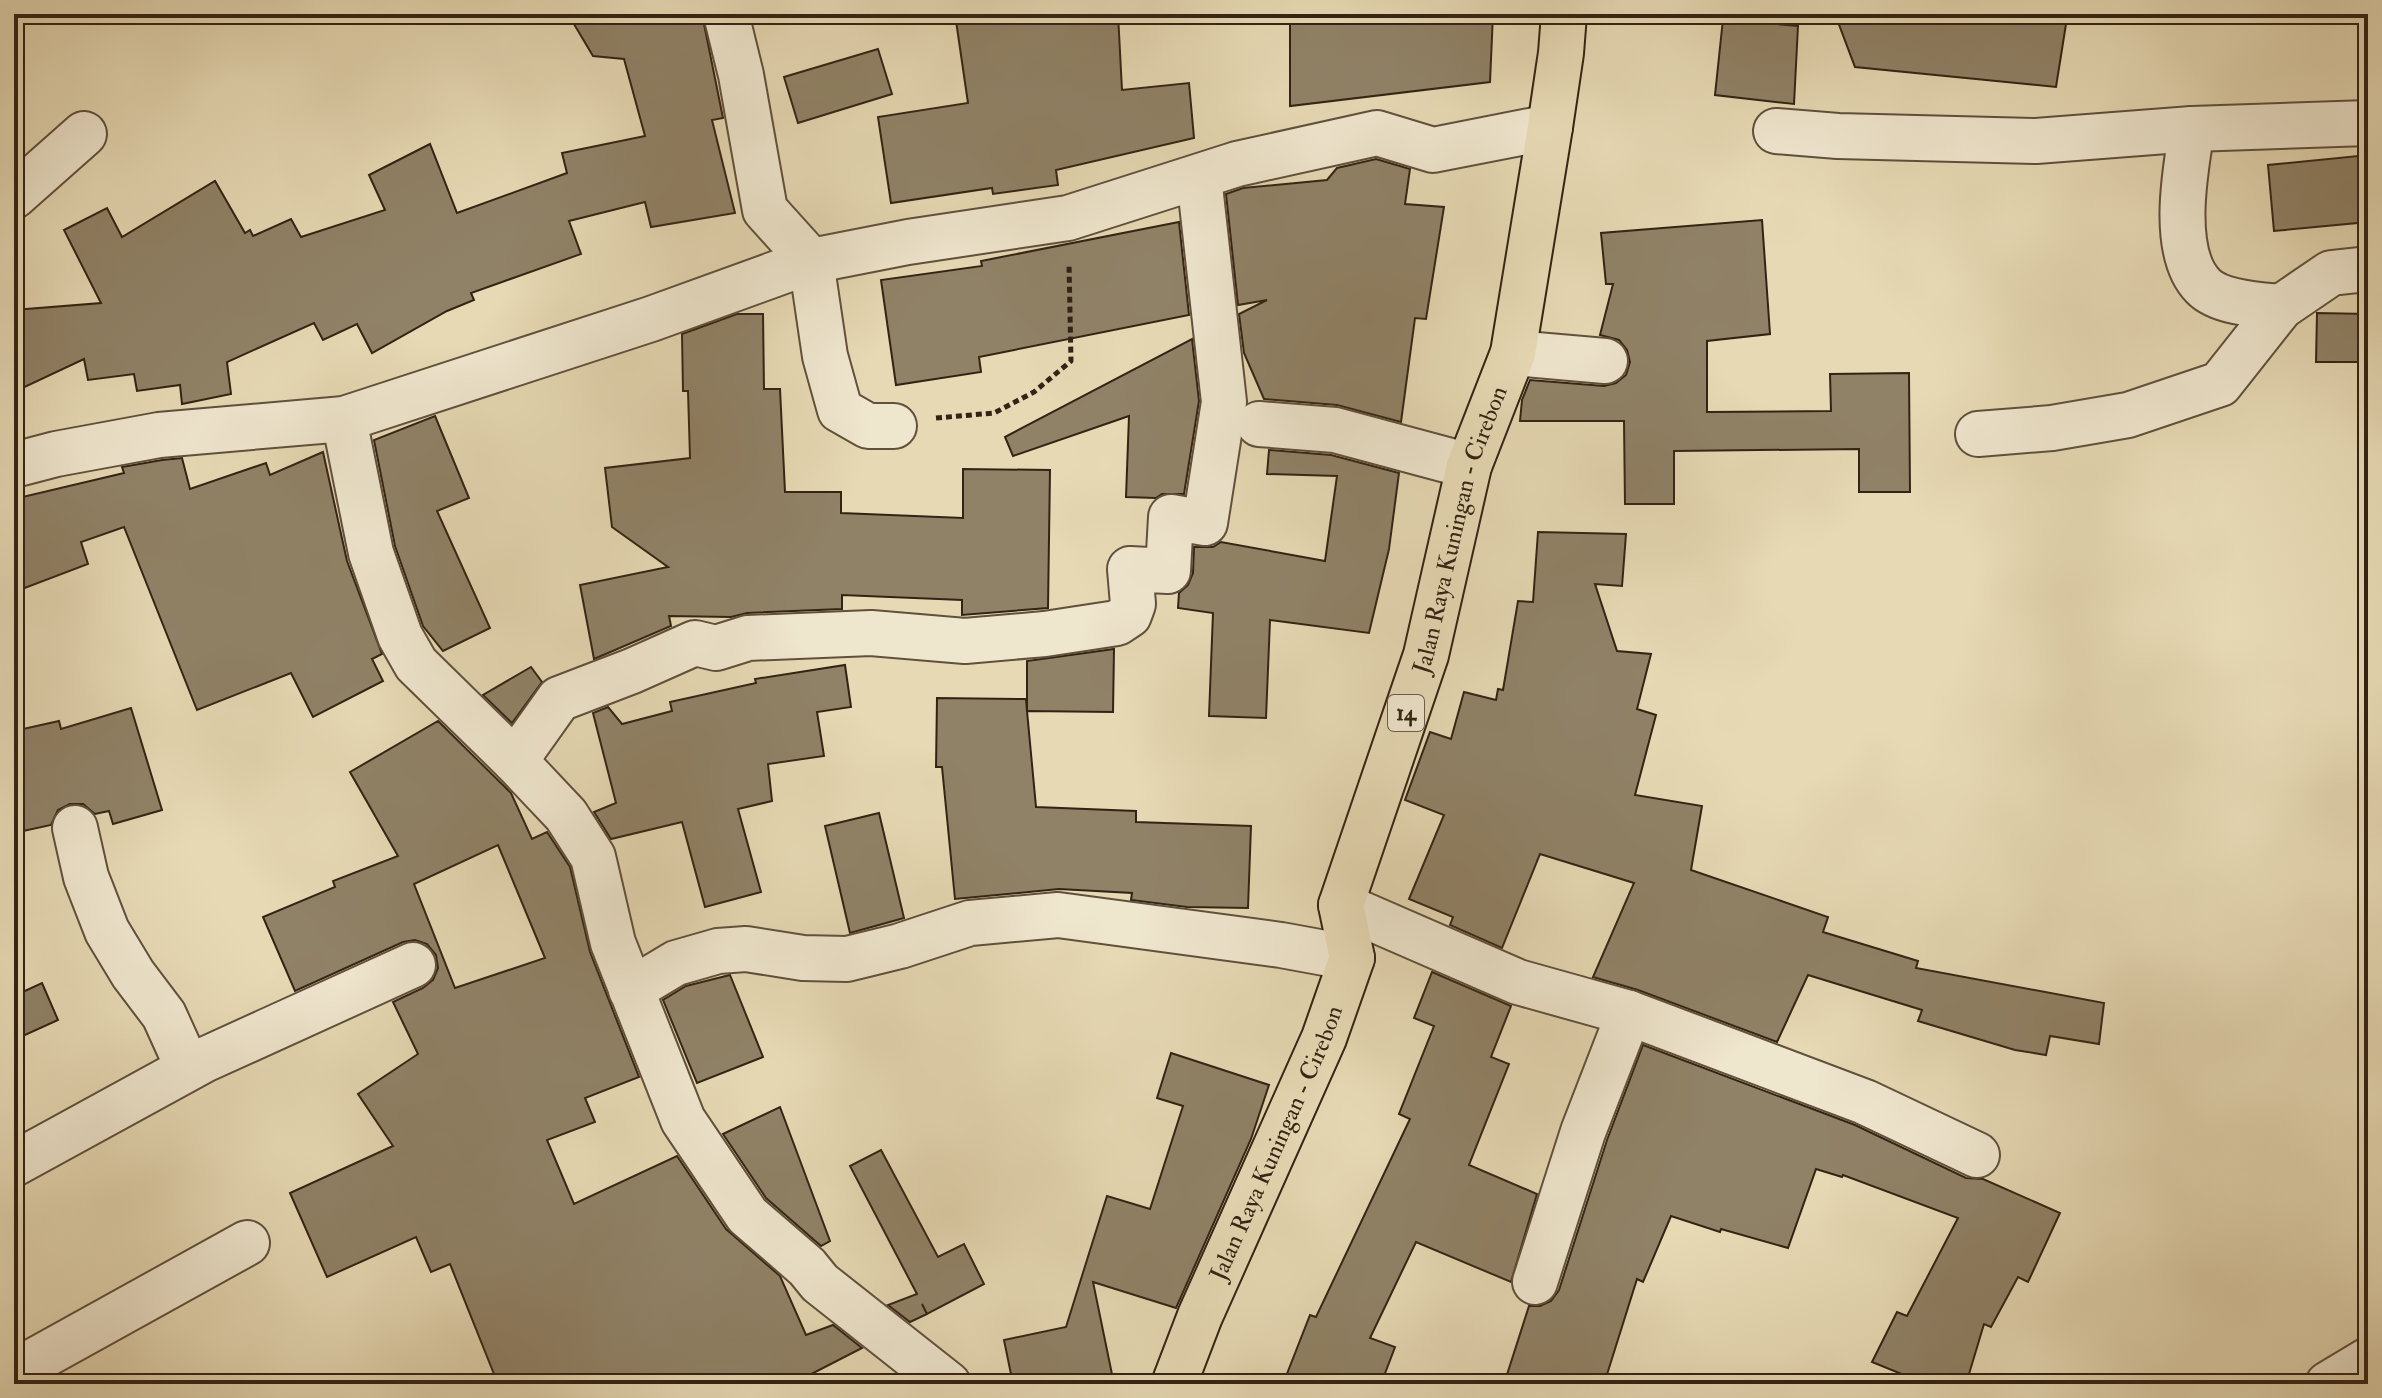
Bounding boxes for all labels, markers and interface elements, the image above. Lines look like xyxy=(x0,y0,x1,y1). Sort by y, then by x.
street label: Jalan Raya Kuningan - Cirebon xyxy=(1405,381,1514,679)
road number: 14 xyxy=(1388,695,1424,731)
street label: Jalan Raya Kuningan - Cirebon xyxy=(1202,1001,1350,1286)

